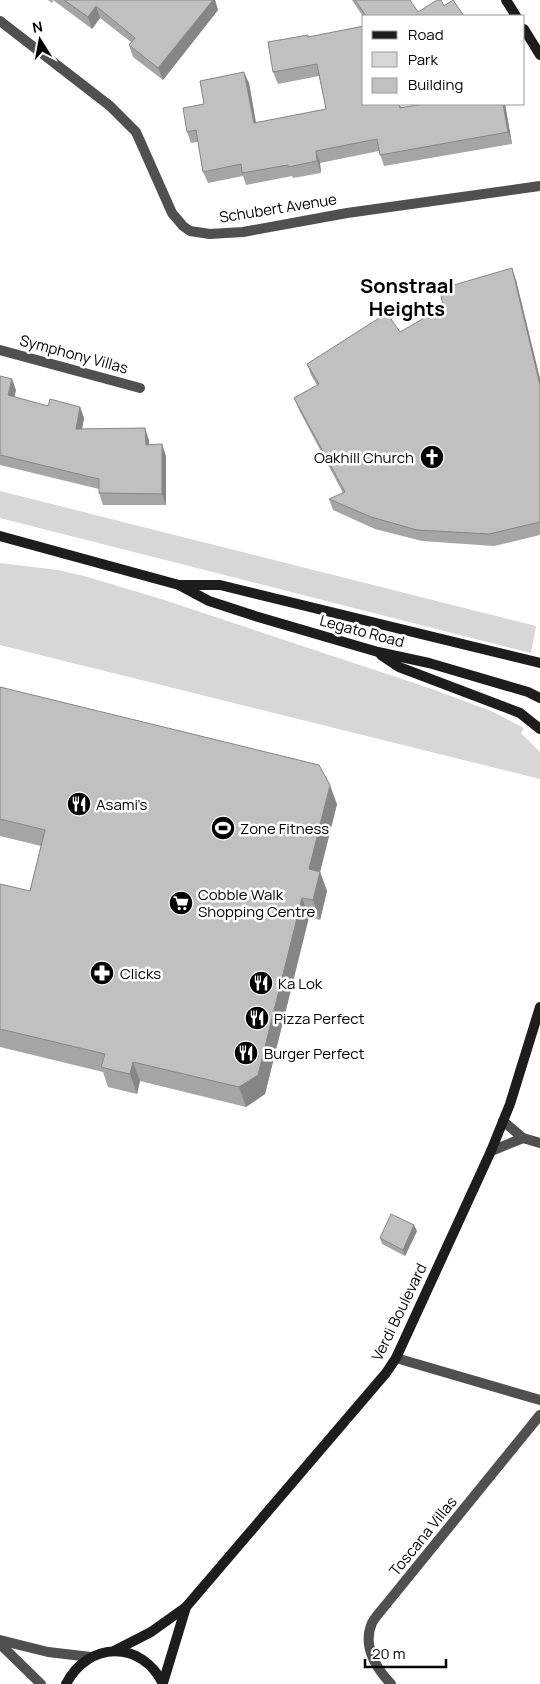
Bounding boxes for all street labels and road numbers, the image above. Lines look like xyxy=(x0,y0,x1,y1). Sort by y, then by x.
street label: Schubert Avenue xyxy=(218,188,339,228)
street label: Symphony Villas xyxy=(17,329,131,379)
street label: Legato Road xyxy=(317,610,407,652)
street label: Verdi Boulevard xyxy=(366,1260,432,1364)
street label: Toscana Villas xyxy=(384,1492,462,1580)

